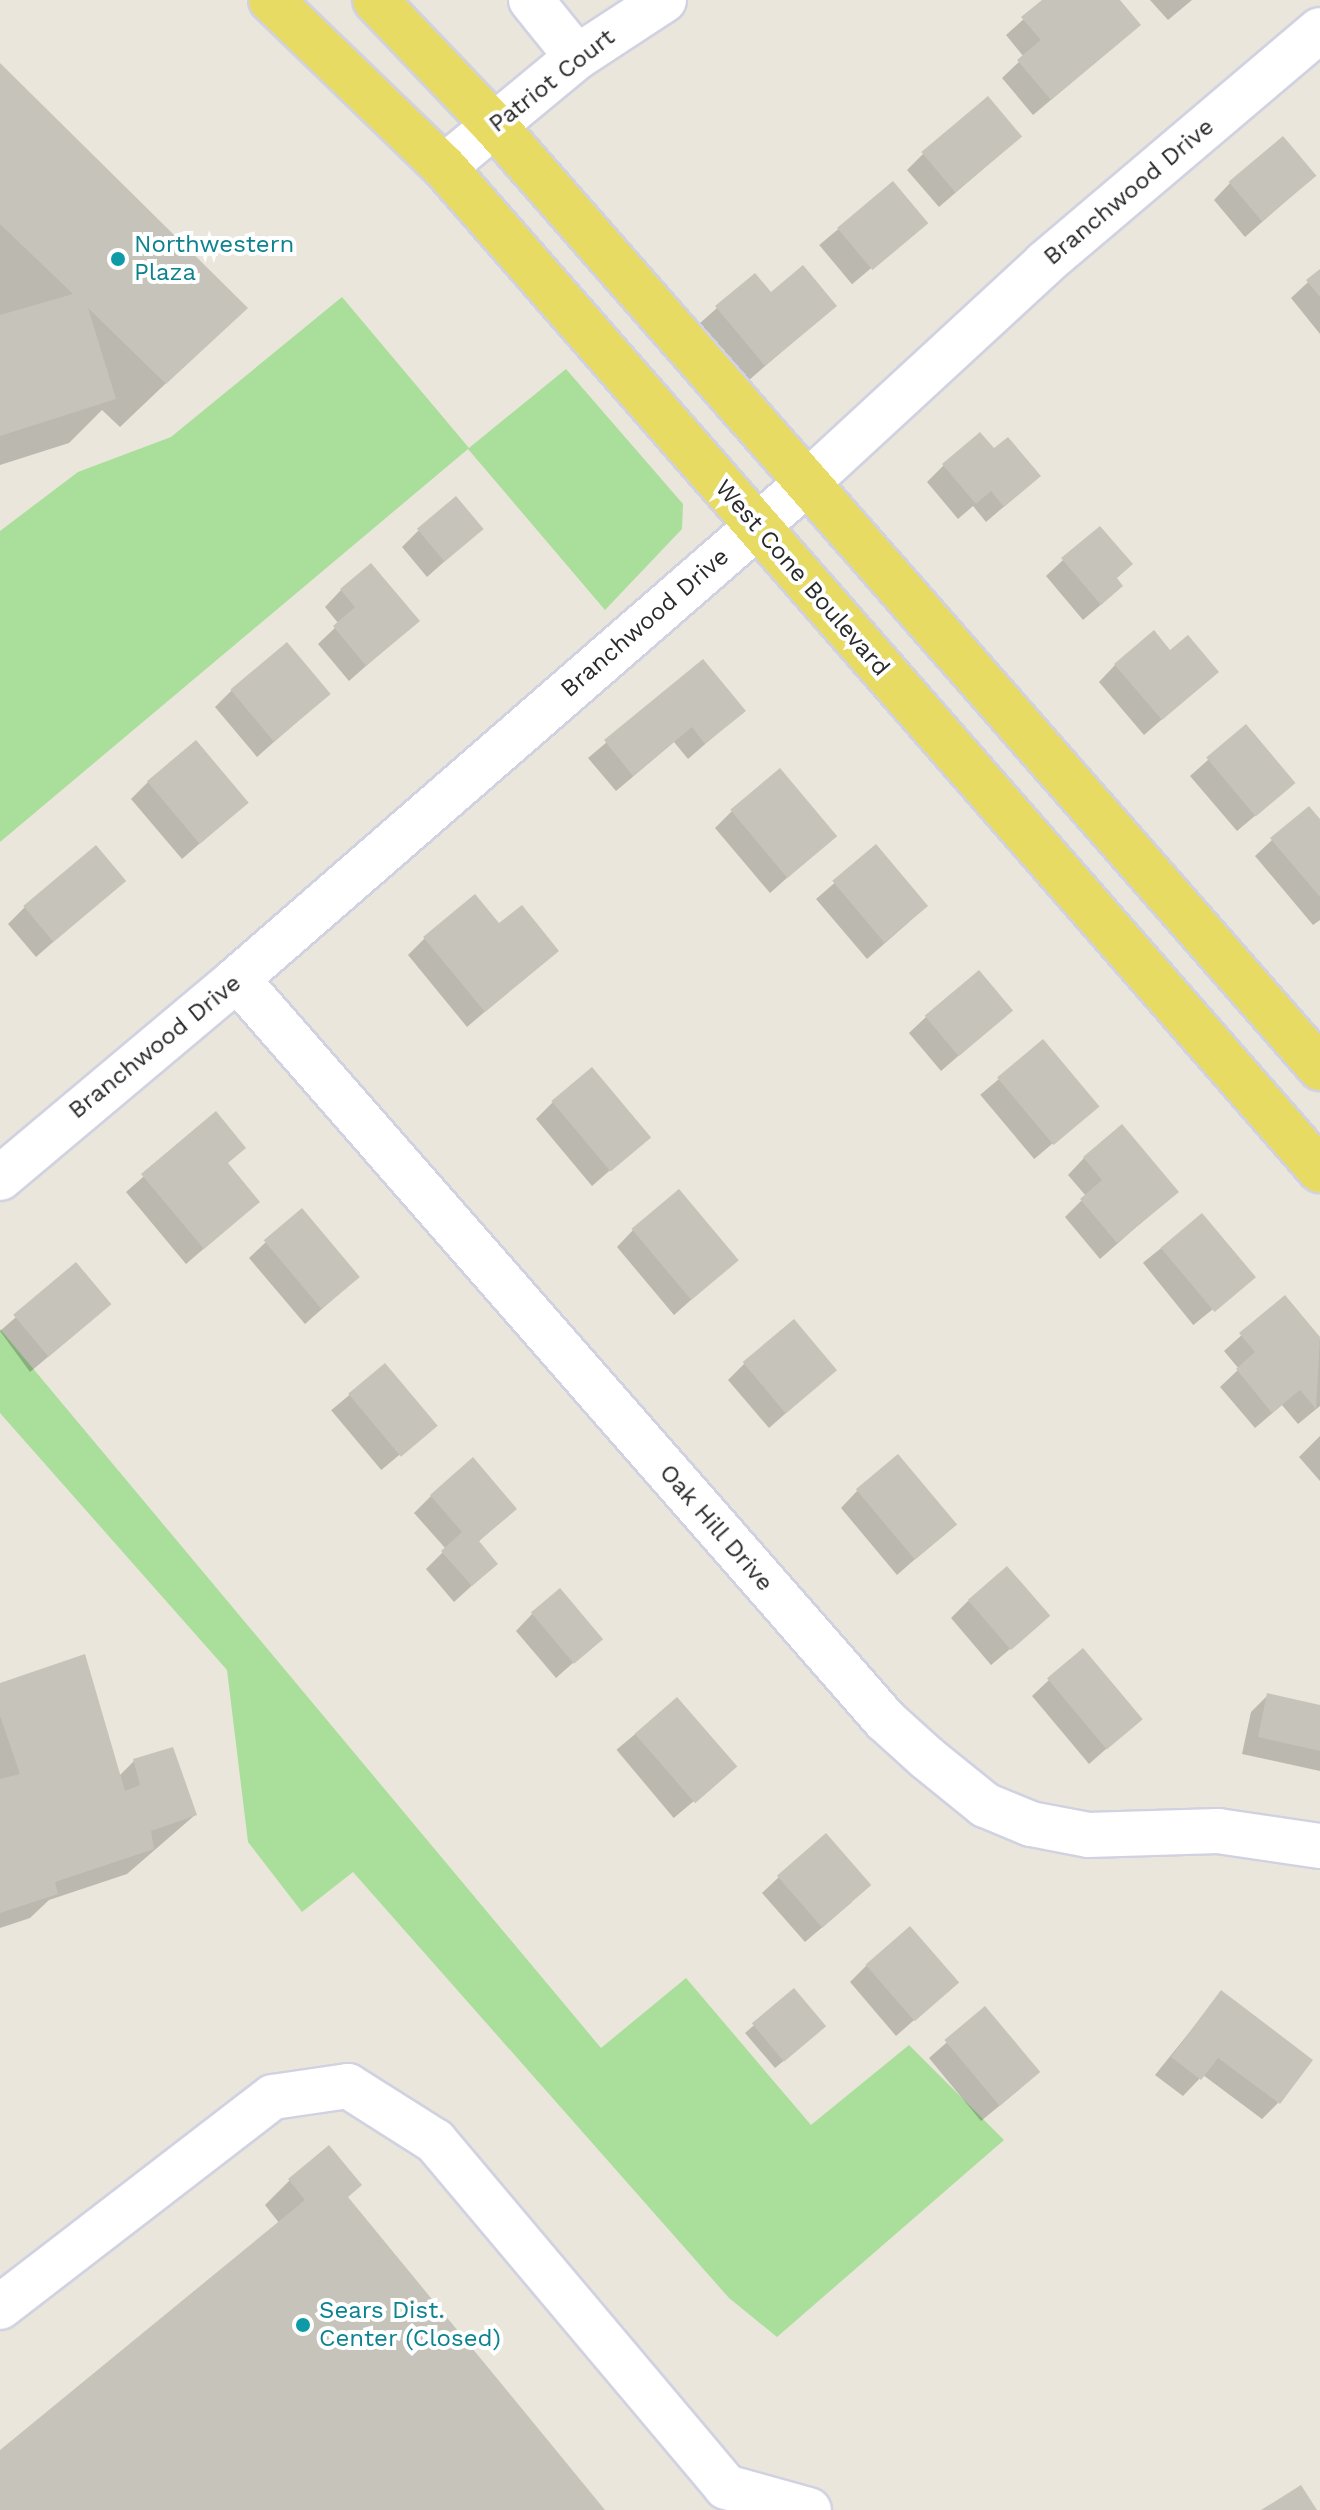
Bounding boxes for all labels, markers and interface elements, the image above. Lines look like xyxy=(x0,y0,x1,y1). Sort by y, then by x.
street label: Patriot Court xyxy=(484,23,620,139)
street label: Branchwood Drive xyxy=(1038,112,1220,272)
place label: Northwestern Plaza xyxy=(134,231,294,287)
marker: Northwestern Plaza xyxy=(109,250,127,268)
street label: West Cone Boulevard xyxy=(709,474,895,682)
street label: Branchwood Drive xyxy=(555,542,735,704)
street label: Branchwood Drive xyxy=(63,969,247,1125)
street label: Oak Hill Drive xyxy=(653,1458,779,1598)
place label: Sears Dist. Center (Closed) xyxy=(319,2297,501,2353)
marker: Sears Dist. Center (Closed) xyxy=(294,2316,312,2334)

